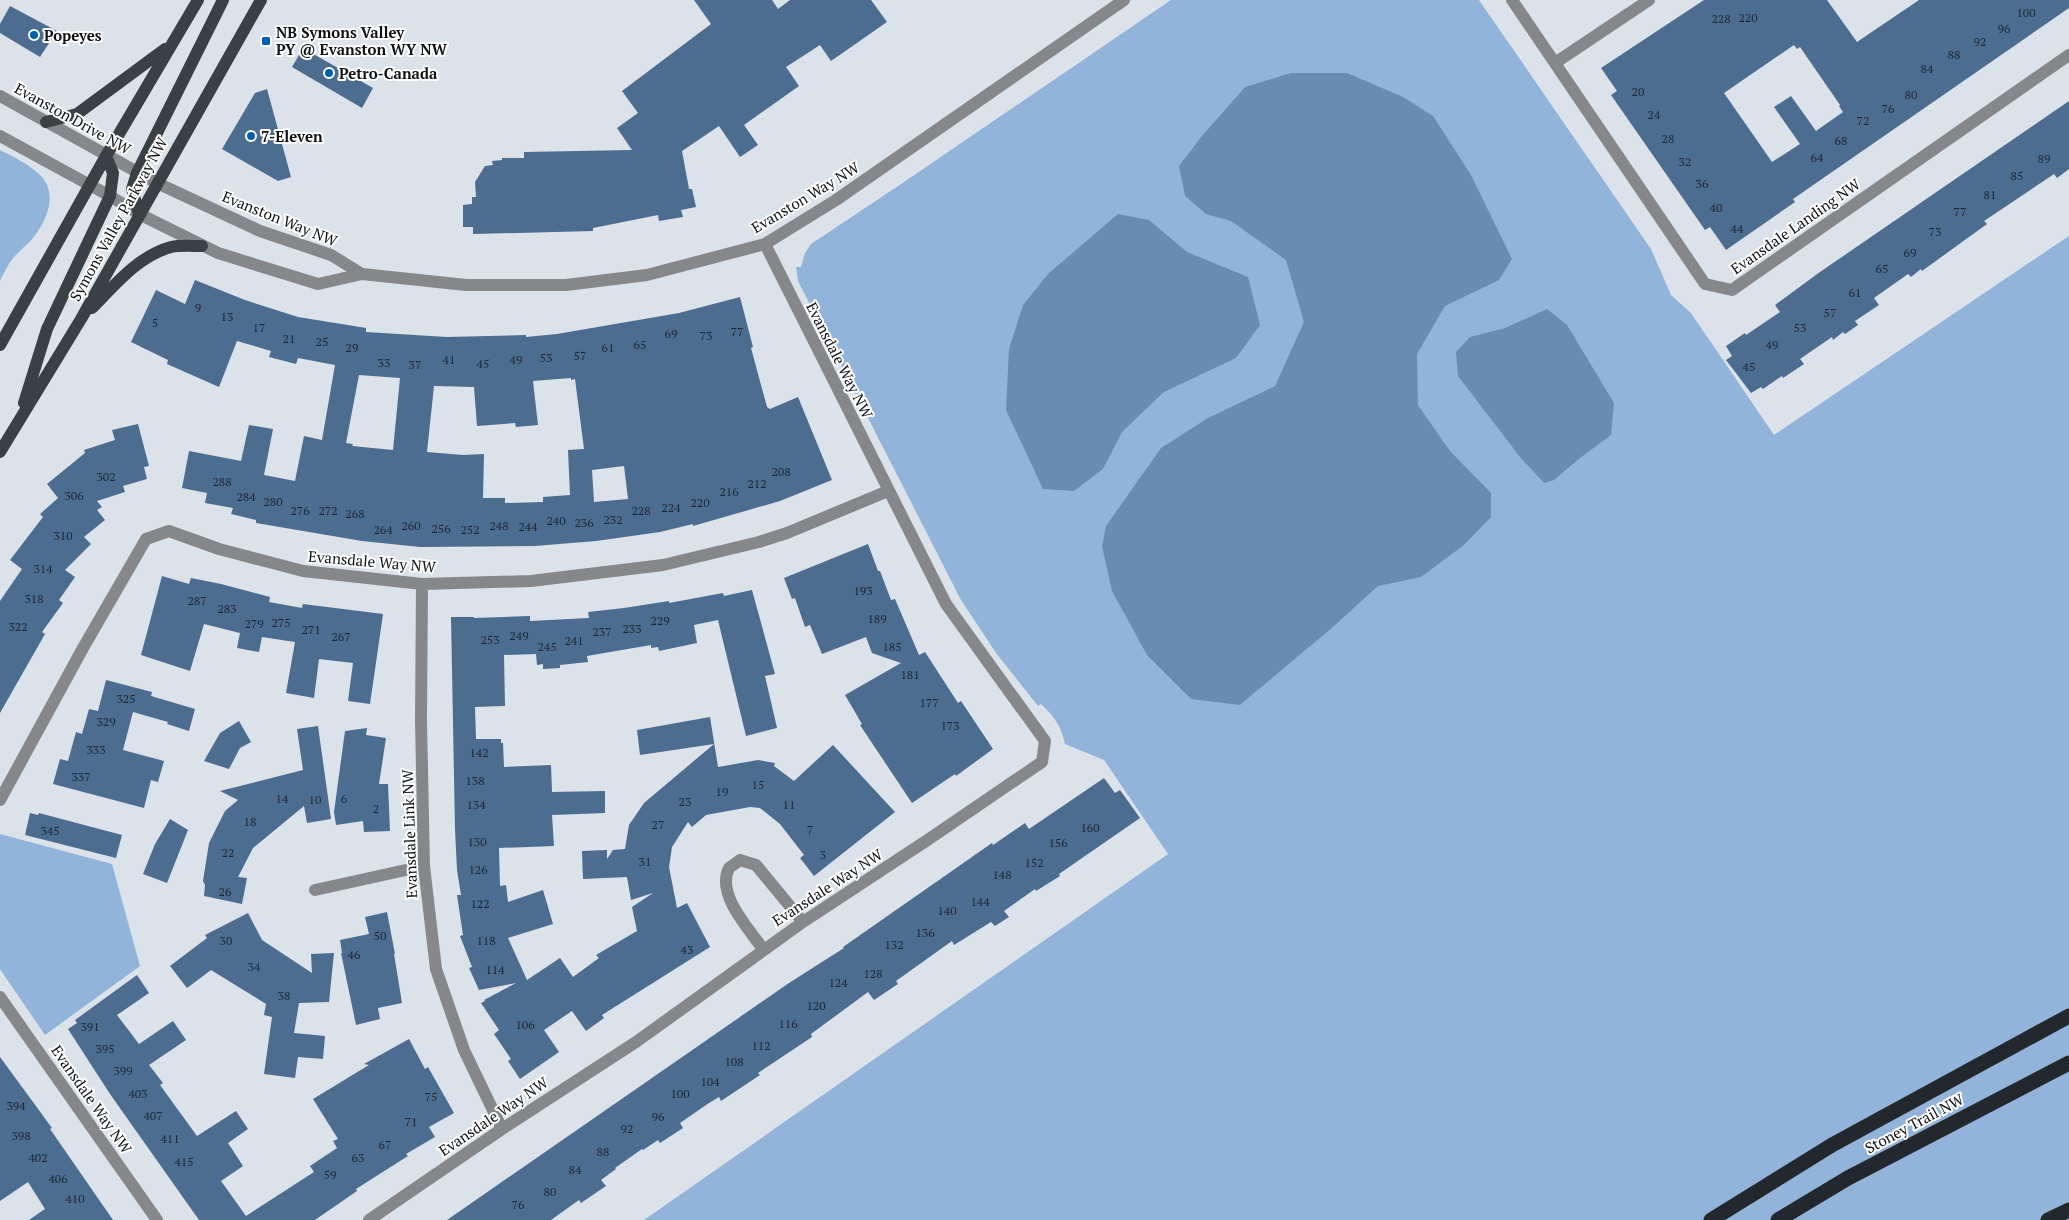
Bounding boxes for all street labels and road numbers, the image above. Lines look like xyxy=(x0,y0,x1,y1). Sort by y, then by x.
street label: Evanston Drive NW xyxy=(11,78,136,159)
street label: Symons Valley Parkway NW xyxy=(65,133,172,304)
street label: Evanston Way NW xyxy=(747,156,864,237)
street label: Evansdale Landing NW xyxy=(1726,173,1865,278)
street label: Evanston Way NW xyxy=(219,186,341,251)
street label: Evansdale Way NW xyxy=(802,299,878,422)
street label: Evansdale Way NW xyxy=(307,545,437,577)
street label: Evansdale Link NW xyxy=(397,768,421,899)
street label: Evansdale Way NW xyxy=(768,843,887,930)
street label: Evansdale Way NW xyxy=(47,1041,137,1158)
street label: Evansdale Way NW xyxy=(434,1071,552,1160)
street label: Stoney Trail NW xyxy=(1861,1088,1968,1157)

